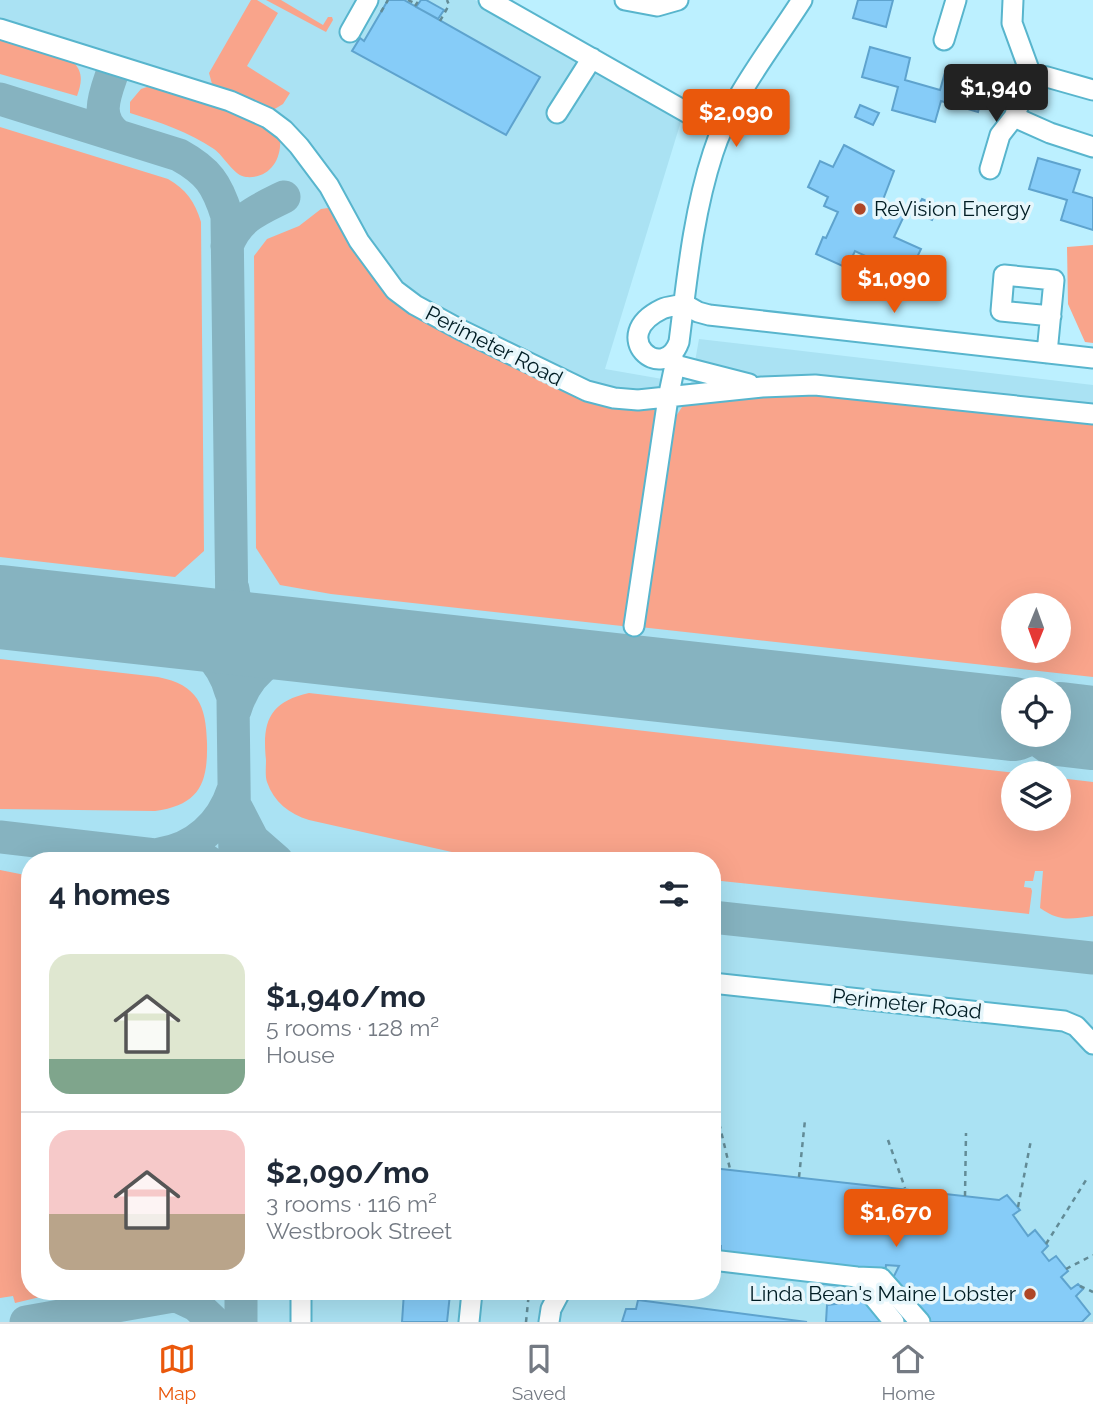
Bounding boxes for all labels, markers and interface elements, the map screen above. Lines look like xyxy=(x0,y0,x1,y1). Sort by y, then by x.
pin: $1,940 xyxy=(939,64,1053,124)
text: $1,940 xyxy=(960,73,1032,100)
pin: $2,090 xyxy=(679,90,793,149)
text: $2,090 xyxy=(699,98,773,125)
place label: ReVision Energy xyxy=(874,196,1031,221)
marker: ReVision Energy xyxy=(852,201,868,217)
pin: $1,090 xyxy=(837,256,951,315)
text: $1,090 xyxy=(857,264,931,291)
street label: Perimeter Road xyxy=(422,300,567,391)
north arrow xyxy=(1001,593,1071,663)
map controls xyxy=(1001,593,1071,831)
button: locate xyxy=(1001,677,1071,747)
button: layers xyxy=(1001,761,1071,831)
icon: filters xyxy=(655,875,693,913)
text: 4 homes xyxy=(49,877,170,912)
text: $1,940/mo xyxy=(266,979,426,1014)
icon: home xyxy=(105,982,189,1066)
street label: Perimeter Road xyxy=(831,983,983,1024)
text: 5 rooms · 128 m² xyxy=(266,1014,439,1041)
text: House xyxy=(266,1041,335,1068)
text: $2,090/mo xyxy=(266,1155,429,1190)
icon: home xyxy=(105,1158,189,1242)
text: 3 rooms · 116 m² xyxy=(266,1190,437,1217)
pin: $1,670 xyxy=(839,1190,953,1249)
text: $1,670 xyxy=(860,1198,932,1225)
text: Westbrook Street xyxy=(266,1217,452,1244)
place label: Linda Bean's Maine Lobster xyxy=(749,1281,1017,1306)
marker: Linda Bean's Maine Lobster xyxy=(1022,1286,1038,1302)
tab: Map xyxy=(158,1340,196,1404)
tab: Saved xyxy=(512,1340,566,1404)
tab: Home xyxy=(881,1340,935,1404)

